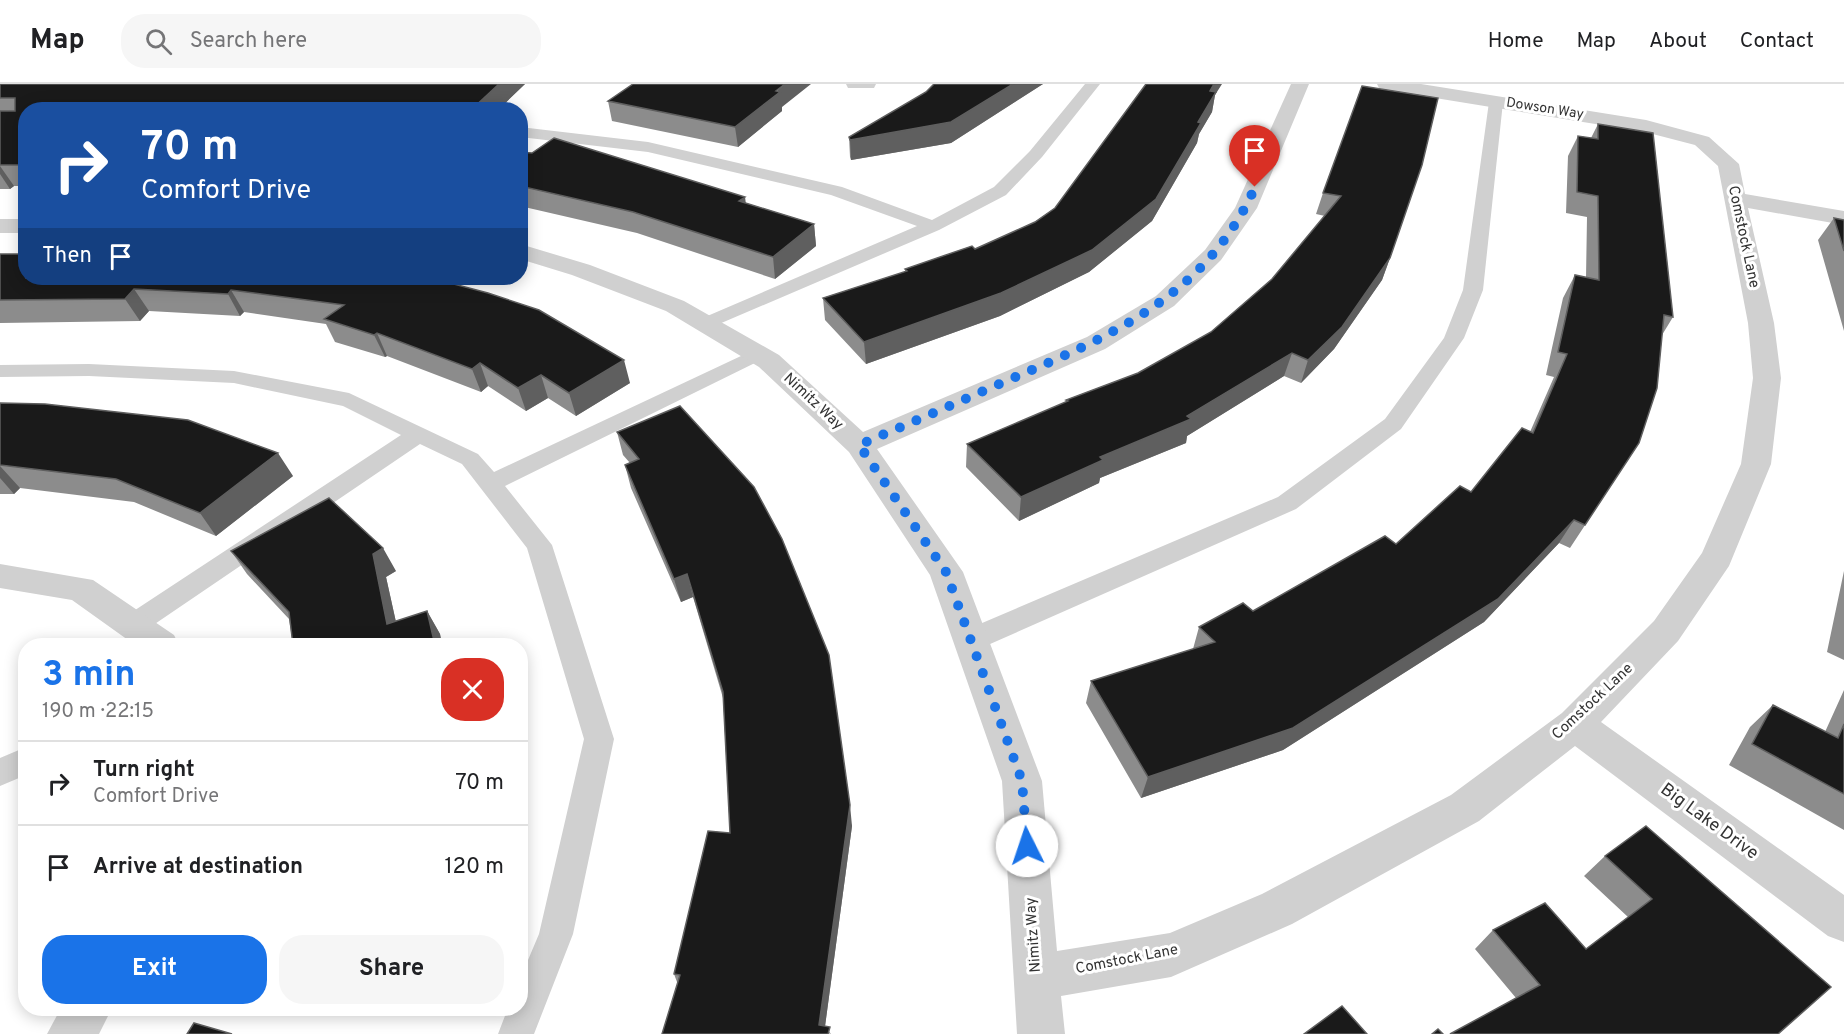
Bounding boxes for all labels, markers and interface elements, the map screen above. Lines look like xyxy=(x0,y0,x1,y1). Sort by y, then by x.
search box xyxy=(121,14,541,68)
text: Map xyxy=(30,23,85,59)
icon: search xyxy=(142,25,175,58)
text: Search here xyxy=(190,28,307,55)
text: Home xyxy=(1488,28,1544,55)
text: Map xyxy=(1577,28,1616,55)
text: About xyxy=(1649,28,1707,55)
text: Contact xyxy=(1740,28,1814,55)
street label: Dowson Way xyxy=(1505,94,1585,124)
text: 70 m xyxy=(141,122,239,175)
pin xyxy=(1229,125,1280,187)
icon: right xyxy=(42,126,120,204)
icon: arrive xyxy=(1238,134,1271,167)
text: Comfort Drive xyxy=(141,174,311,208)
street label: Comstock Lane xyxy=(1723,184,1763,290)
icon: arrive xyxy=(104,240,137,273)
text: Then xyxy=(42,243,92,270)
street label: Nimitz Way xyxy=(779,369,847,435)
text: 3 min xyxy=(42,653,136,699)
button: close xyxy=(441,658,504,721)
street label: Comstock Lane xyxy=(1548,660,1638,744)
text: 190 m · 22:15 xyxy=(42,699,154,725)
text: Turn right xyxy=(93,757,195,784)
icon: right xyxy=(42,767,75,800)
text: 70 m xyxy=(455,770,504,797)
street label: Big Lake Drive xyxy=(1655,779,1763,865)
text: Comfort Drive xyxy=(93,784,219,810)
position arrow xyxy=(995,814,1059,878)
icon: arrive xyxy=(42,851,75,884)
text: Arrive at destination xyxy=(93,854,303,881)
text: 120 m xyxy=(444,854,504,881)
street label: Nimitz Way xyxy=(1022,897,1046,973)
button: Exit xyxy=(42,935,267,1004)
button: Share xyxy=(279,935,504,1004)
street label: Comstock Lane xyxy=(1074,941,1180,979)

